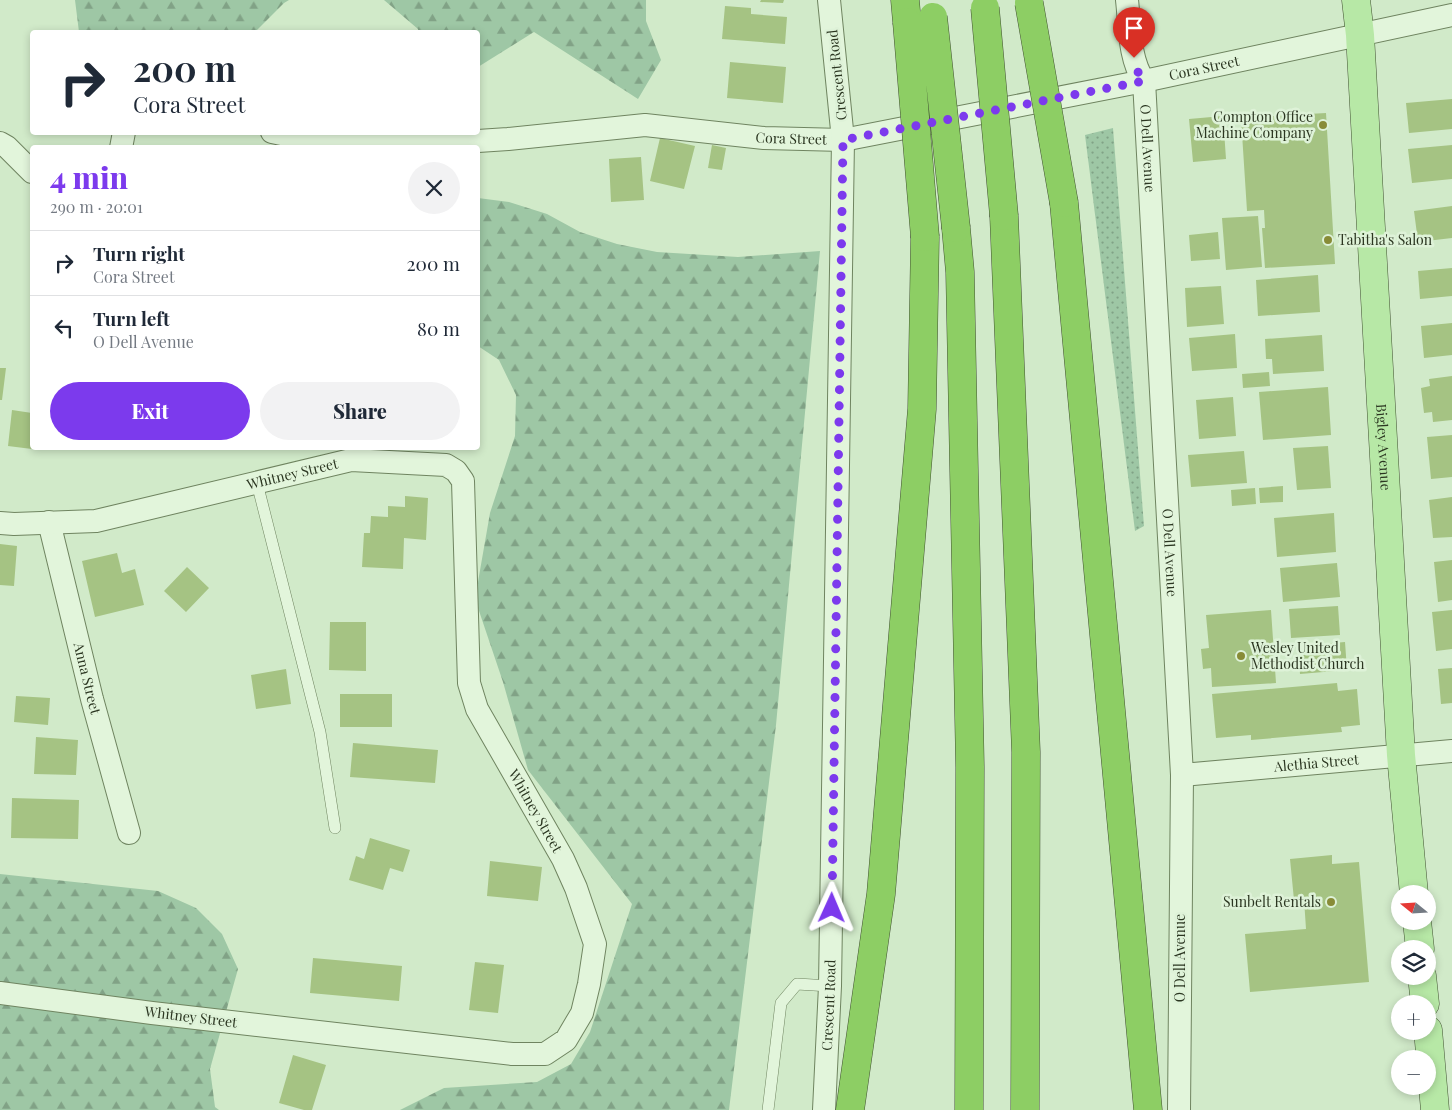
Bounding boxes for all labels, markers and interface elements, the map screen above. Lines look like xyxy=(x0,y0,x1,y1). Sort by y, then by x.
pin xyxy=(1113,7,1155,58)
icon: arrive xyxy=(1120,14,1148,42)
street label: Crescent Road xyxy=(822,29,851,121)
text: 200 m xyxy=(133,44,236,91)
icon: right xyxy=(50,50,115,115)
street label: Cora Street xyxy=(1167,51,1242,84)
text: Cora Street xyxy=(133,89,245,119)
street label: O Dell Avenue xyxy=(1136,104,1160,193)
place label: Compton Office Machine Company xyxy=(1196,107,1313,142)
marker: Compton Office Machine Company xyxy=(1317,119,1329,131)
street label: Cora Street xyxy=(755,127,828,149)
text: 4 min xyxy=(50,157,128,197)
button: close xyxy=(408,162,460,214)
text: 290 m · 20:01 xyxy=(50,196,143,217)
place label: Tabitha's Salon xyxy=(1338,230,1433,249)
marker: Tabitha's Salon xyxy=(1322,234,1334,246)
text: Turn right xyxy=(93,240,185,266)
icon: right xyxy=(50,249,78,277)
text: 200 m xyxy=(406,250,460,276)
text: Cora Street xyxy=(93,266,175,287)
text: Turn left xyxy=(93,305,170,331)
icon: left xyxy=(50,314,78,342)
text: 80 m xyxy=(417,315,460,341)
text: O Dell Avenue xyxy=(93,331,194,352)
button: Exit xyxy=(50,382,250,440)
button: Share xyxy=(260,382,460,440)
street label: Bigley Avenue xyxy=(1372,403,1396,491)
street label: Whitney Street xyxy=(244,453,341,494)
street label: O Dell Avenue xyxy=(1158,508,1182,597)
place label: Wesley United Methodist Church xyxy=(1250,638,1365,673)
street label: Anna Street xyxy=(69,639,106,717)
marker: Wesley United Methodist Church xyxy=(1235,650,1247,662)
street label: Alethia Street xyxy=(1272,749,1361,776)
street label: Whitney Street xyxy=(504,765,568,857)
position arrow xyxy=(805,881,857,933)
north arrow xyxy=(1391,885,1436,930)
map controls xyxy=(1391,885,1436,1095)
place label: Sunbelt Rentals xyxy=(1223,892,1321,911)
marker: Sunbelt Rentals xyxy=(1325,896,1337,908)
street label: O Dell Avenue xyxy=(1170,914,1189,1002)
button: layers xyxy=(1391,940,1436,985)
street label: Crescent Road xyxy=(817,959,839,1051)
button: + xyxy=(1391,995,1436,1040)
street label: Whitney Street xyxy=(143,1001,239,1032)
button: − xyxy=(1391,1050,1436,1095)

